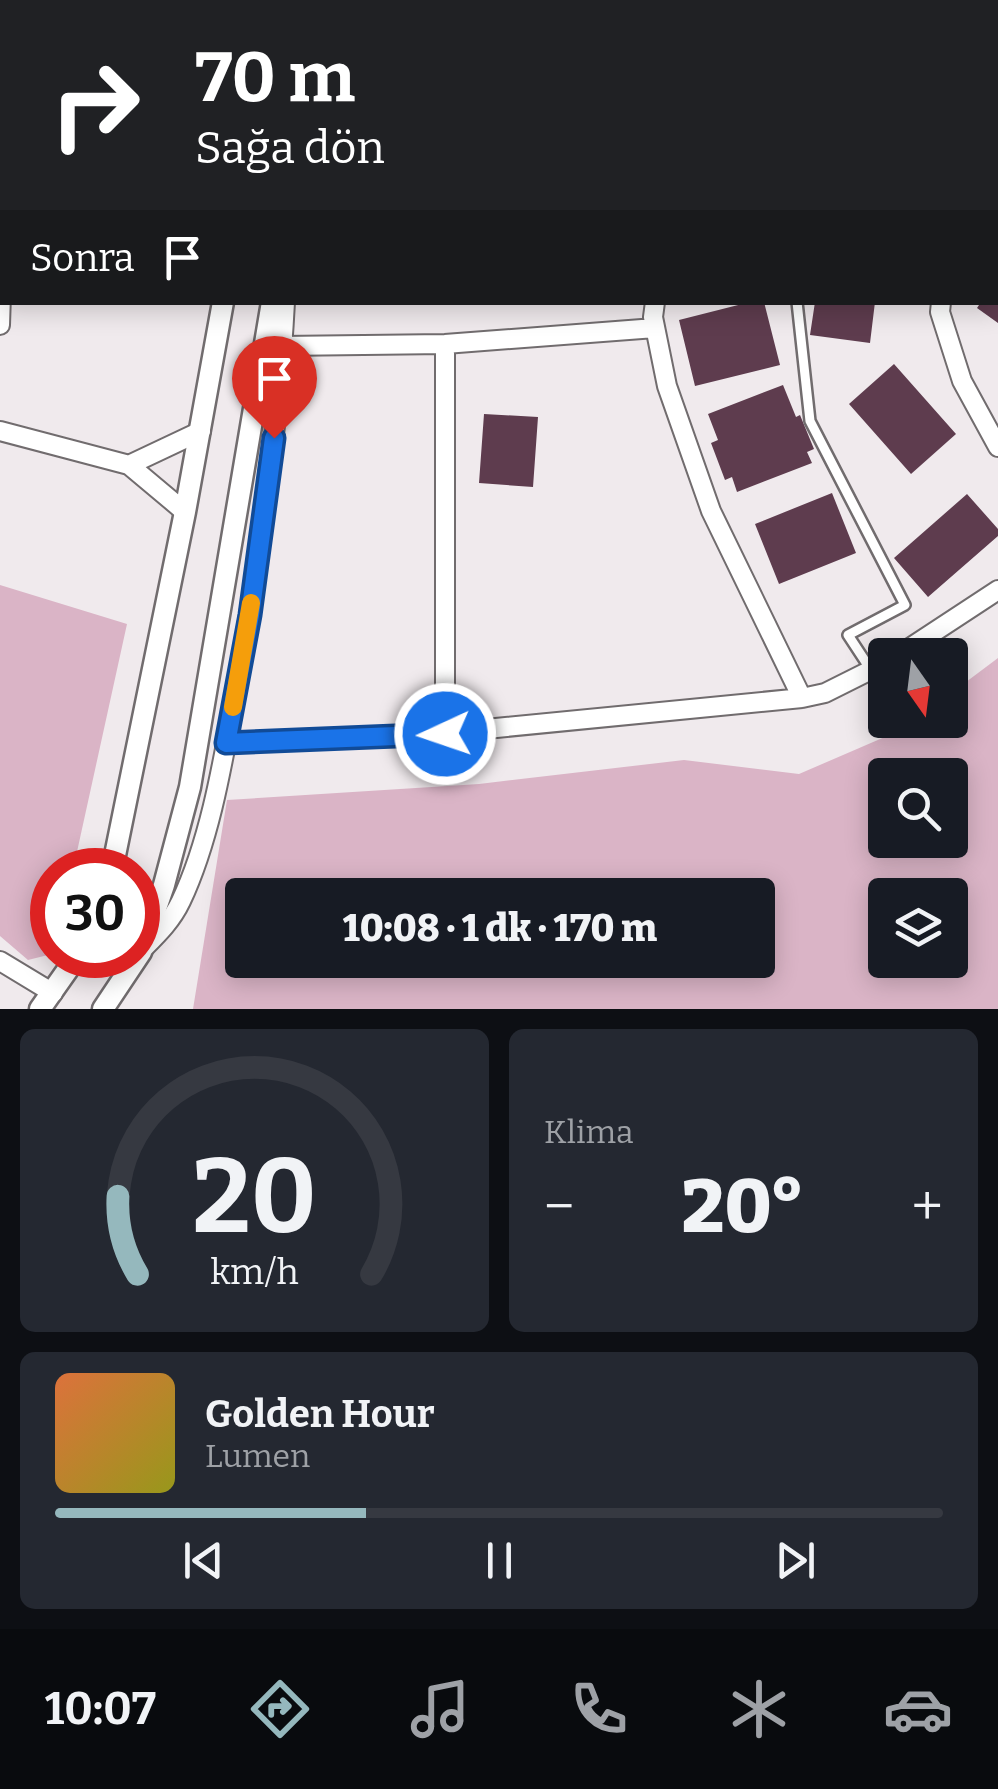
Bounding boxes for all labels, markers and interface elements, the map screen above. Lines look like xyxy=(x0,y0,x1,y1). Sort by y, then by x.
text: 70 m xyxy=(195,36,355,120)
icon: right xyxy=(30,40,160,170)
text: Sağa dön xyxy=(195,121,385,175)
icon: arrive xyxy=(155,230,210,285)
text: Sonra xyxy=(30,235,135,281)
pin xyxy=(232,336,317,439)
icon: arrive xyxy=(247,351,302,406)
north arrow xyxy=(868,638,968,738)
map controls xyxy=(868,638,968,978)
position arrow xyxy=(393,682,497,786)
button: search xyxy=(868,758,968,858)
speed limit sign: 30 xyxy=(30,848,160,978)
button: layers xyxy=(868,878,968,978)
text: 10:08 · 1 dk · 170 m xyxy=(343,905,657,951)
text: Klima xyxy=(544,1113,633,1151)
text: 20 xyxy=(192,1135,317,1260)
text: 20° xyxy=(682,1162,804,1252)
text: − xyxy=(544,1174,574,1240)
text: + xyxy=(912,1174,943,1240)
text: km/h xyxy=(210,1251,299,1293)
text: Golden Hour xyxy=(205,1391,435,1437)
text: Lumen xyxy=(205,1437,310,1475)
icon: previous xyxy=(176,1533,231,1588)
icon: pause xyxy=(472,1533,527,1588)
icon: next xyxy=(768,1533,823,1588)
icon: directions xyxy=(245,1674,315,1744)
icon: music xyxy=(405,1674,475,1744)
icon: phone xyxy=(564,1674,634,1744)
icon: climate xyxy=(724,1674,794,1744)
icon: car xyxy=(883,1674,953,1744)
text: 10:07 xyxy=(45,1682,156,1736)

